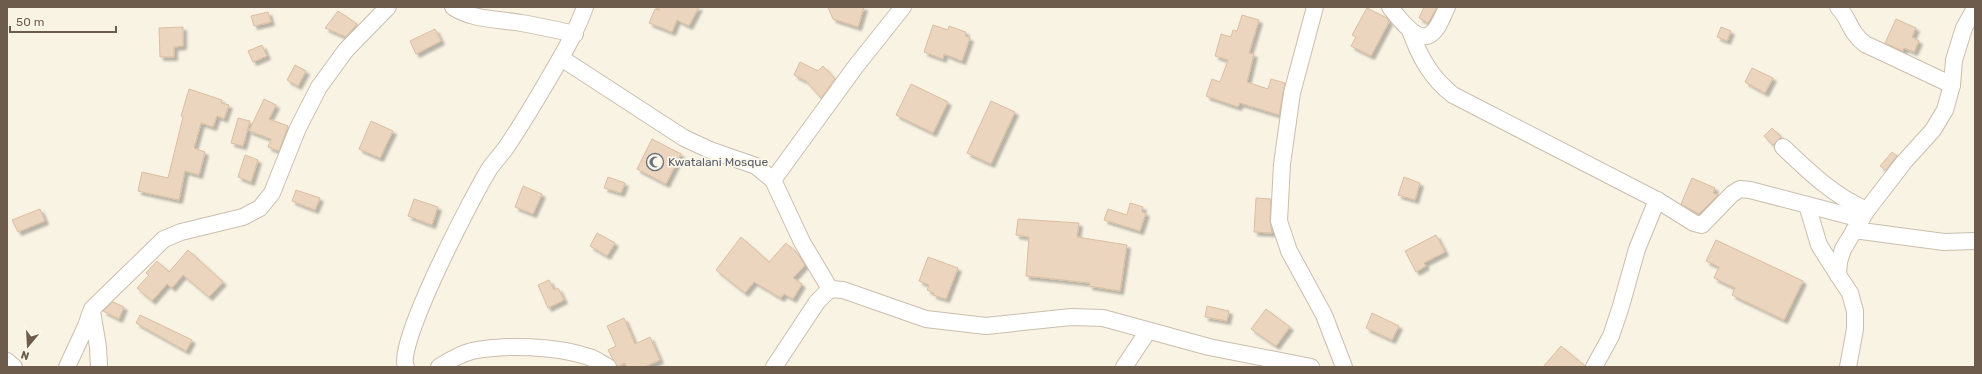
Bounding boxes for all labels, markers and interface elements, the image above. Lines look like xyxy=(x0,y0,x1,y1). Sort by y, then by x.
scale bar xyxy=(10,8,116,34)
text: 50 m xyxy=(16,15,44,29)
mosque icon: Kwatalani Mosque xyxy=(645,152,665,172)
place label: Kwatalani Mosque xyxy=(668,155,769,169)
north arrow xyxy=(8,326,48,366)
text: N xyxy=(19,348,31,362)

